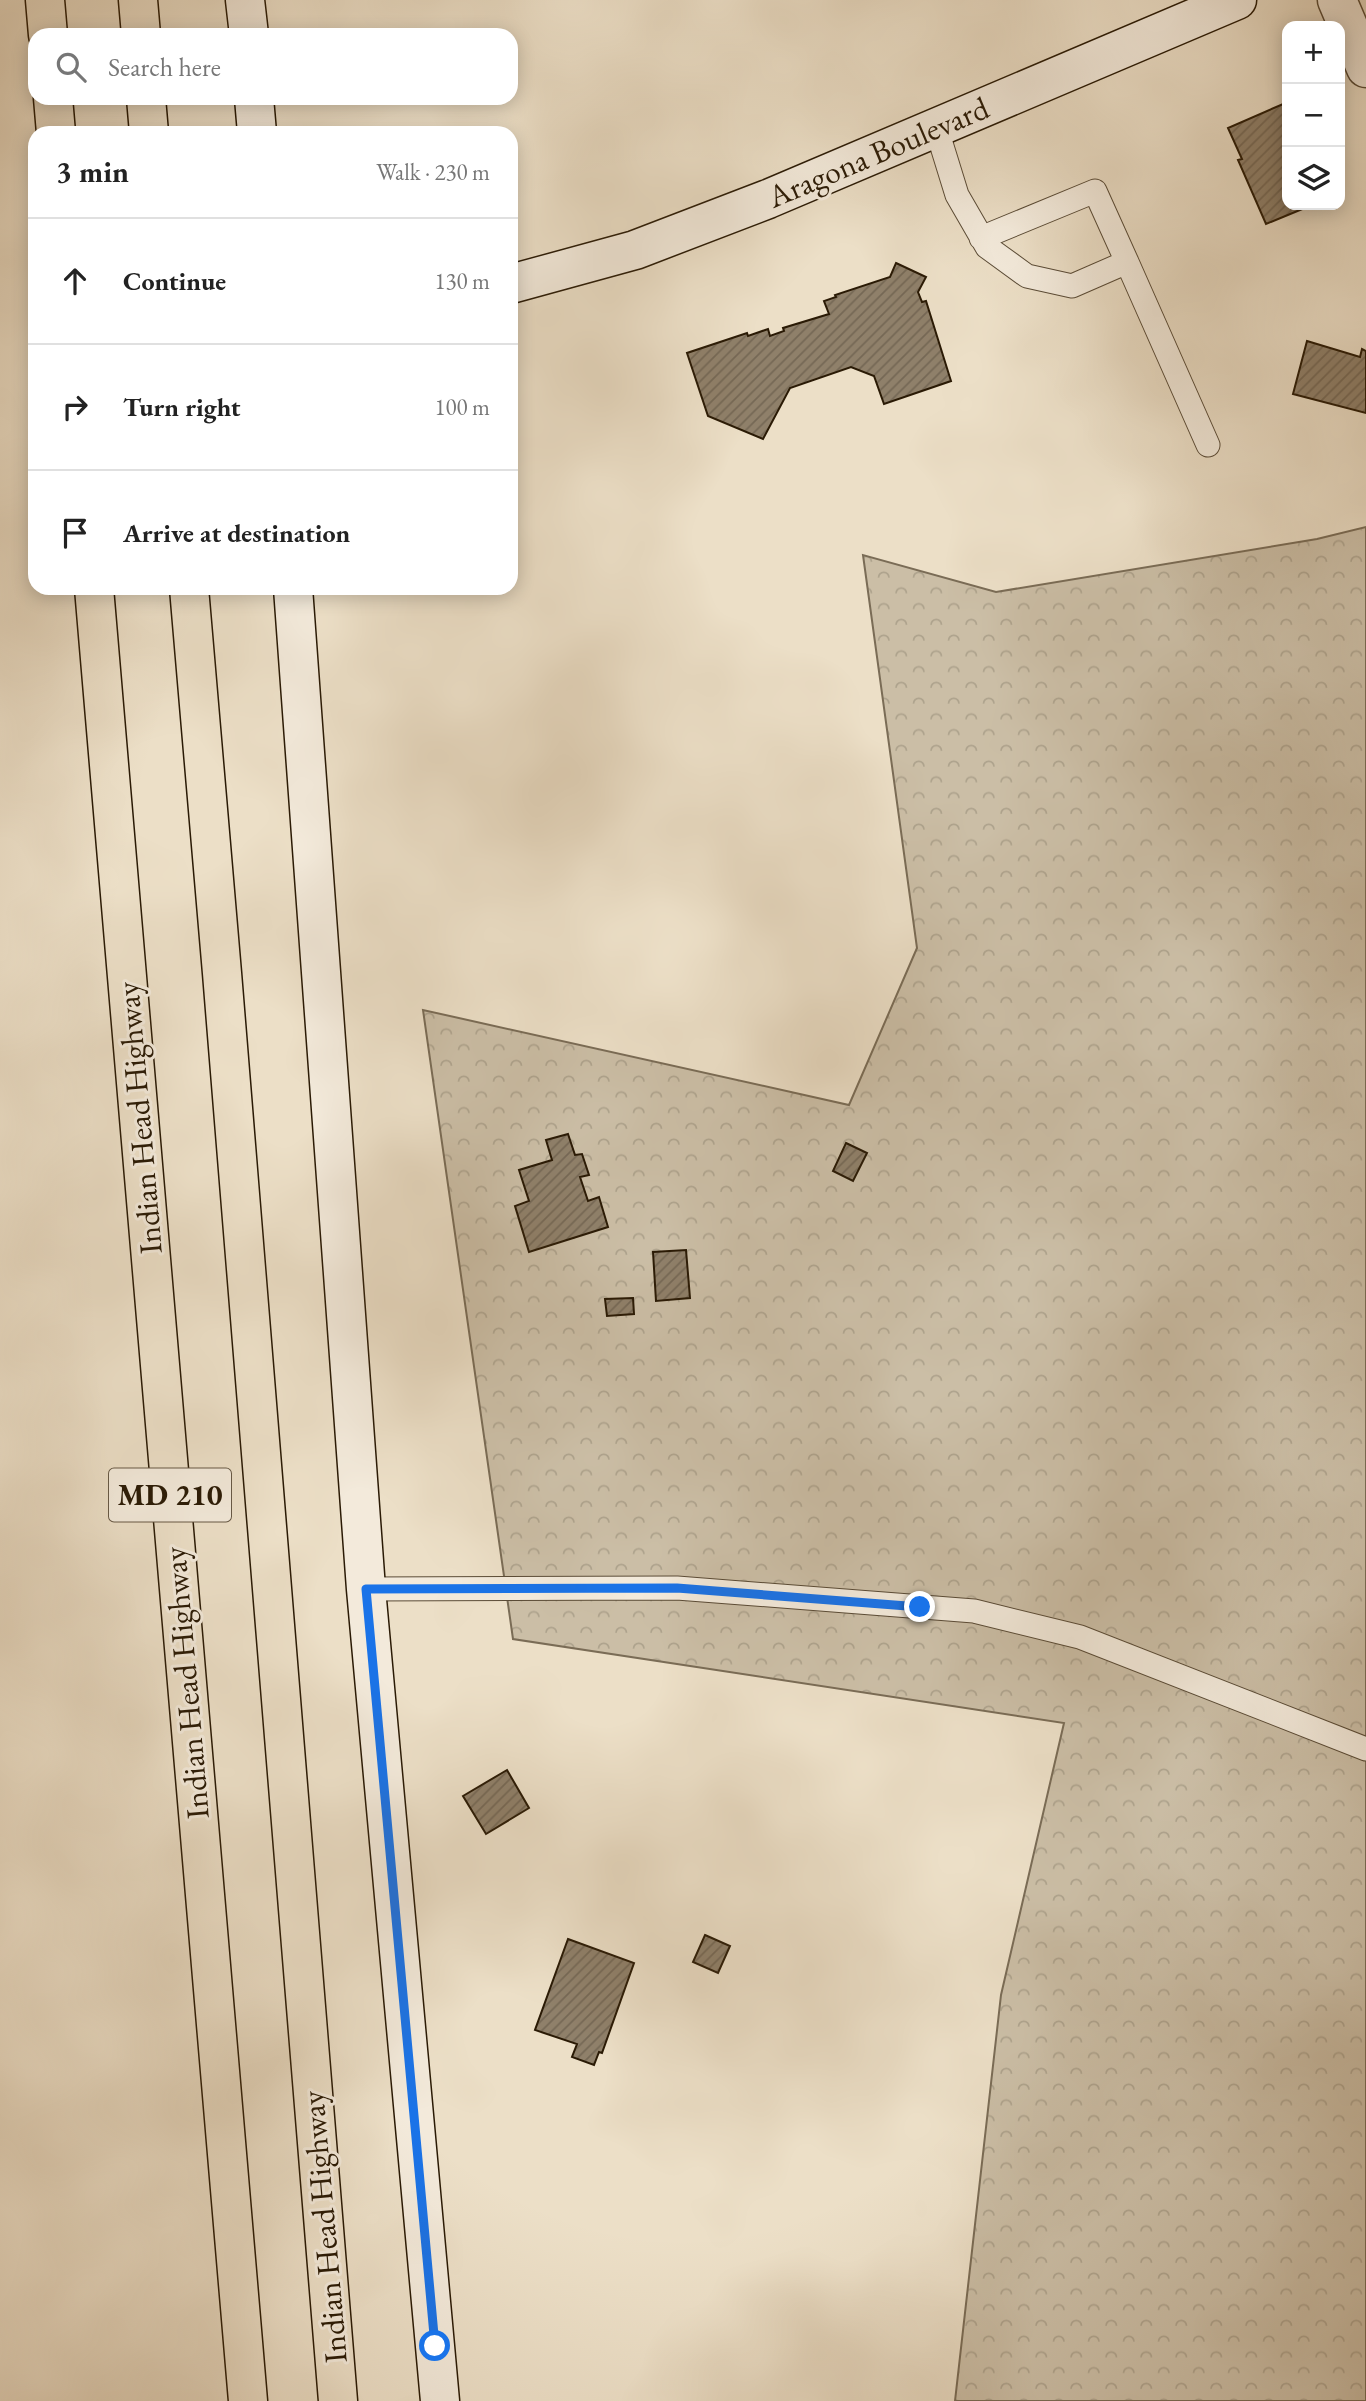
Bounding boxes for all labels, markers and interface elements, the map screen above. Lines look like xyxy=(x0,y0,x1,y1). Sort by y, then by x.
map controls xyxy=(1282,21,1345,210)
button: + xyxy=(1282,21,1345,84)
search box xyxy=(28,28,518,105)
icon: search xyxy=(52,48,90,86)
text: Search here xyxy=(108,50,221,84)
button: − xyxy=(1282,84,1345,147)
street label: Aragona Boulevard xyxy=(760,86,996,218)
button: layers xyxy=(1282,147,1345,210)
text: 3 min xyxy=(56,152,129,191)
text: Walk · 230 m xyxy=(376,157,490,187)
icon: ahead xyxy=(56,262,94,300)
text: Continue xyxy=(123,264,226,298)
text: 130 m xyxy=(434,266,490,296)
icon: right xyxy=(56,388,94,426)
text: Turn right xyxy=(123,390,241,424)
text: 100 m xyxy=(434,392,490,422)
icon: arrive xyxy=(56,514,94,552)
text: Arrive at destination xyxy=(123,516,350,550)
street label: Indian Head Highway xyxy=(106,979,172,1256)
road number: MD 210 xyxy=(109,1469,231,1522)
street label: Indian Head Highway xyxy=(153,1544,219,1821)
route end xyxy=(904,1591,935,1622)
street label: Indian Head Highway xyxy=(291,2088,357,2365)
route start xyxy=(419,2330,450,2361)

